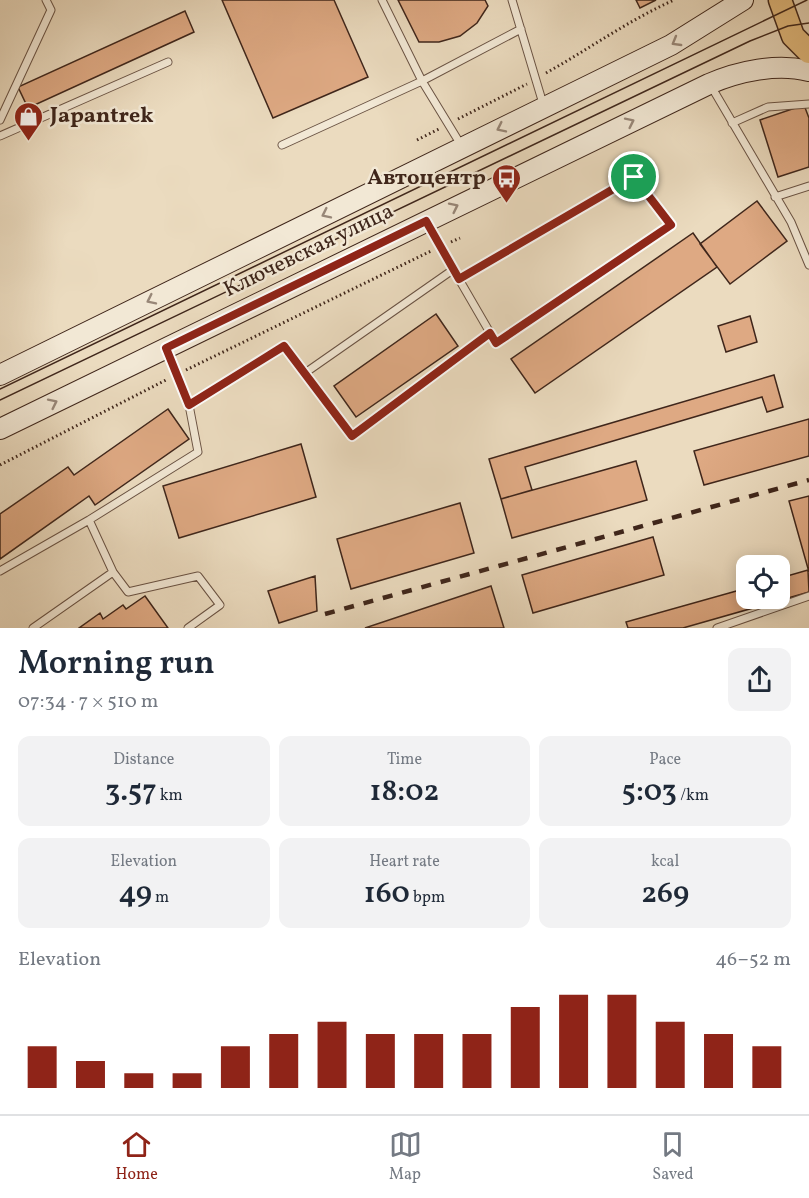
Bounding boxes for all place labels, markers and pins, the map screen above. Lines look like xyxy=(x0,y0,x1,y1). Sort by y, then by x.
shop icon: Japantrek xyxy=(13,100,45,142)
place label: Japantrek xyxy=(49,101,154,132)
pin xyxy=(608,151,659,202)
bus stop icon: Автоцентр xyxy=(491,162,523,204)
place label: Автоцентр xyxy=(367,163,486,194)

